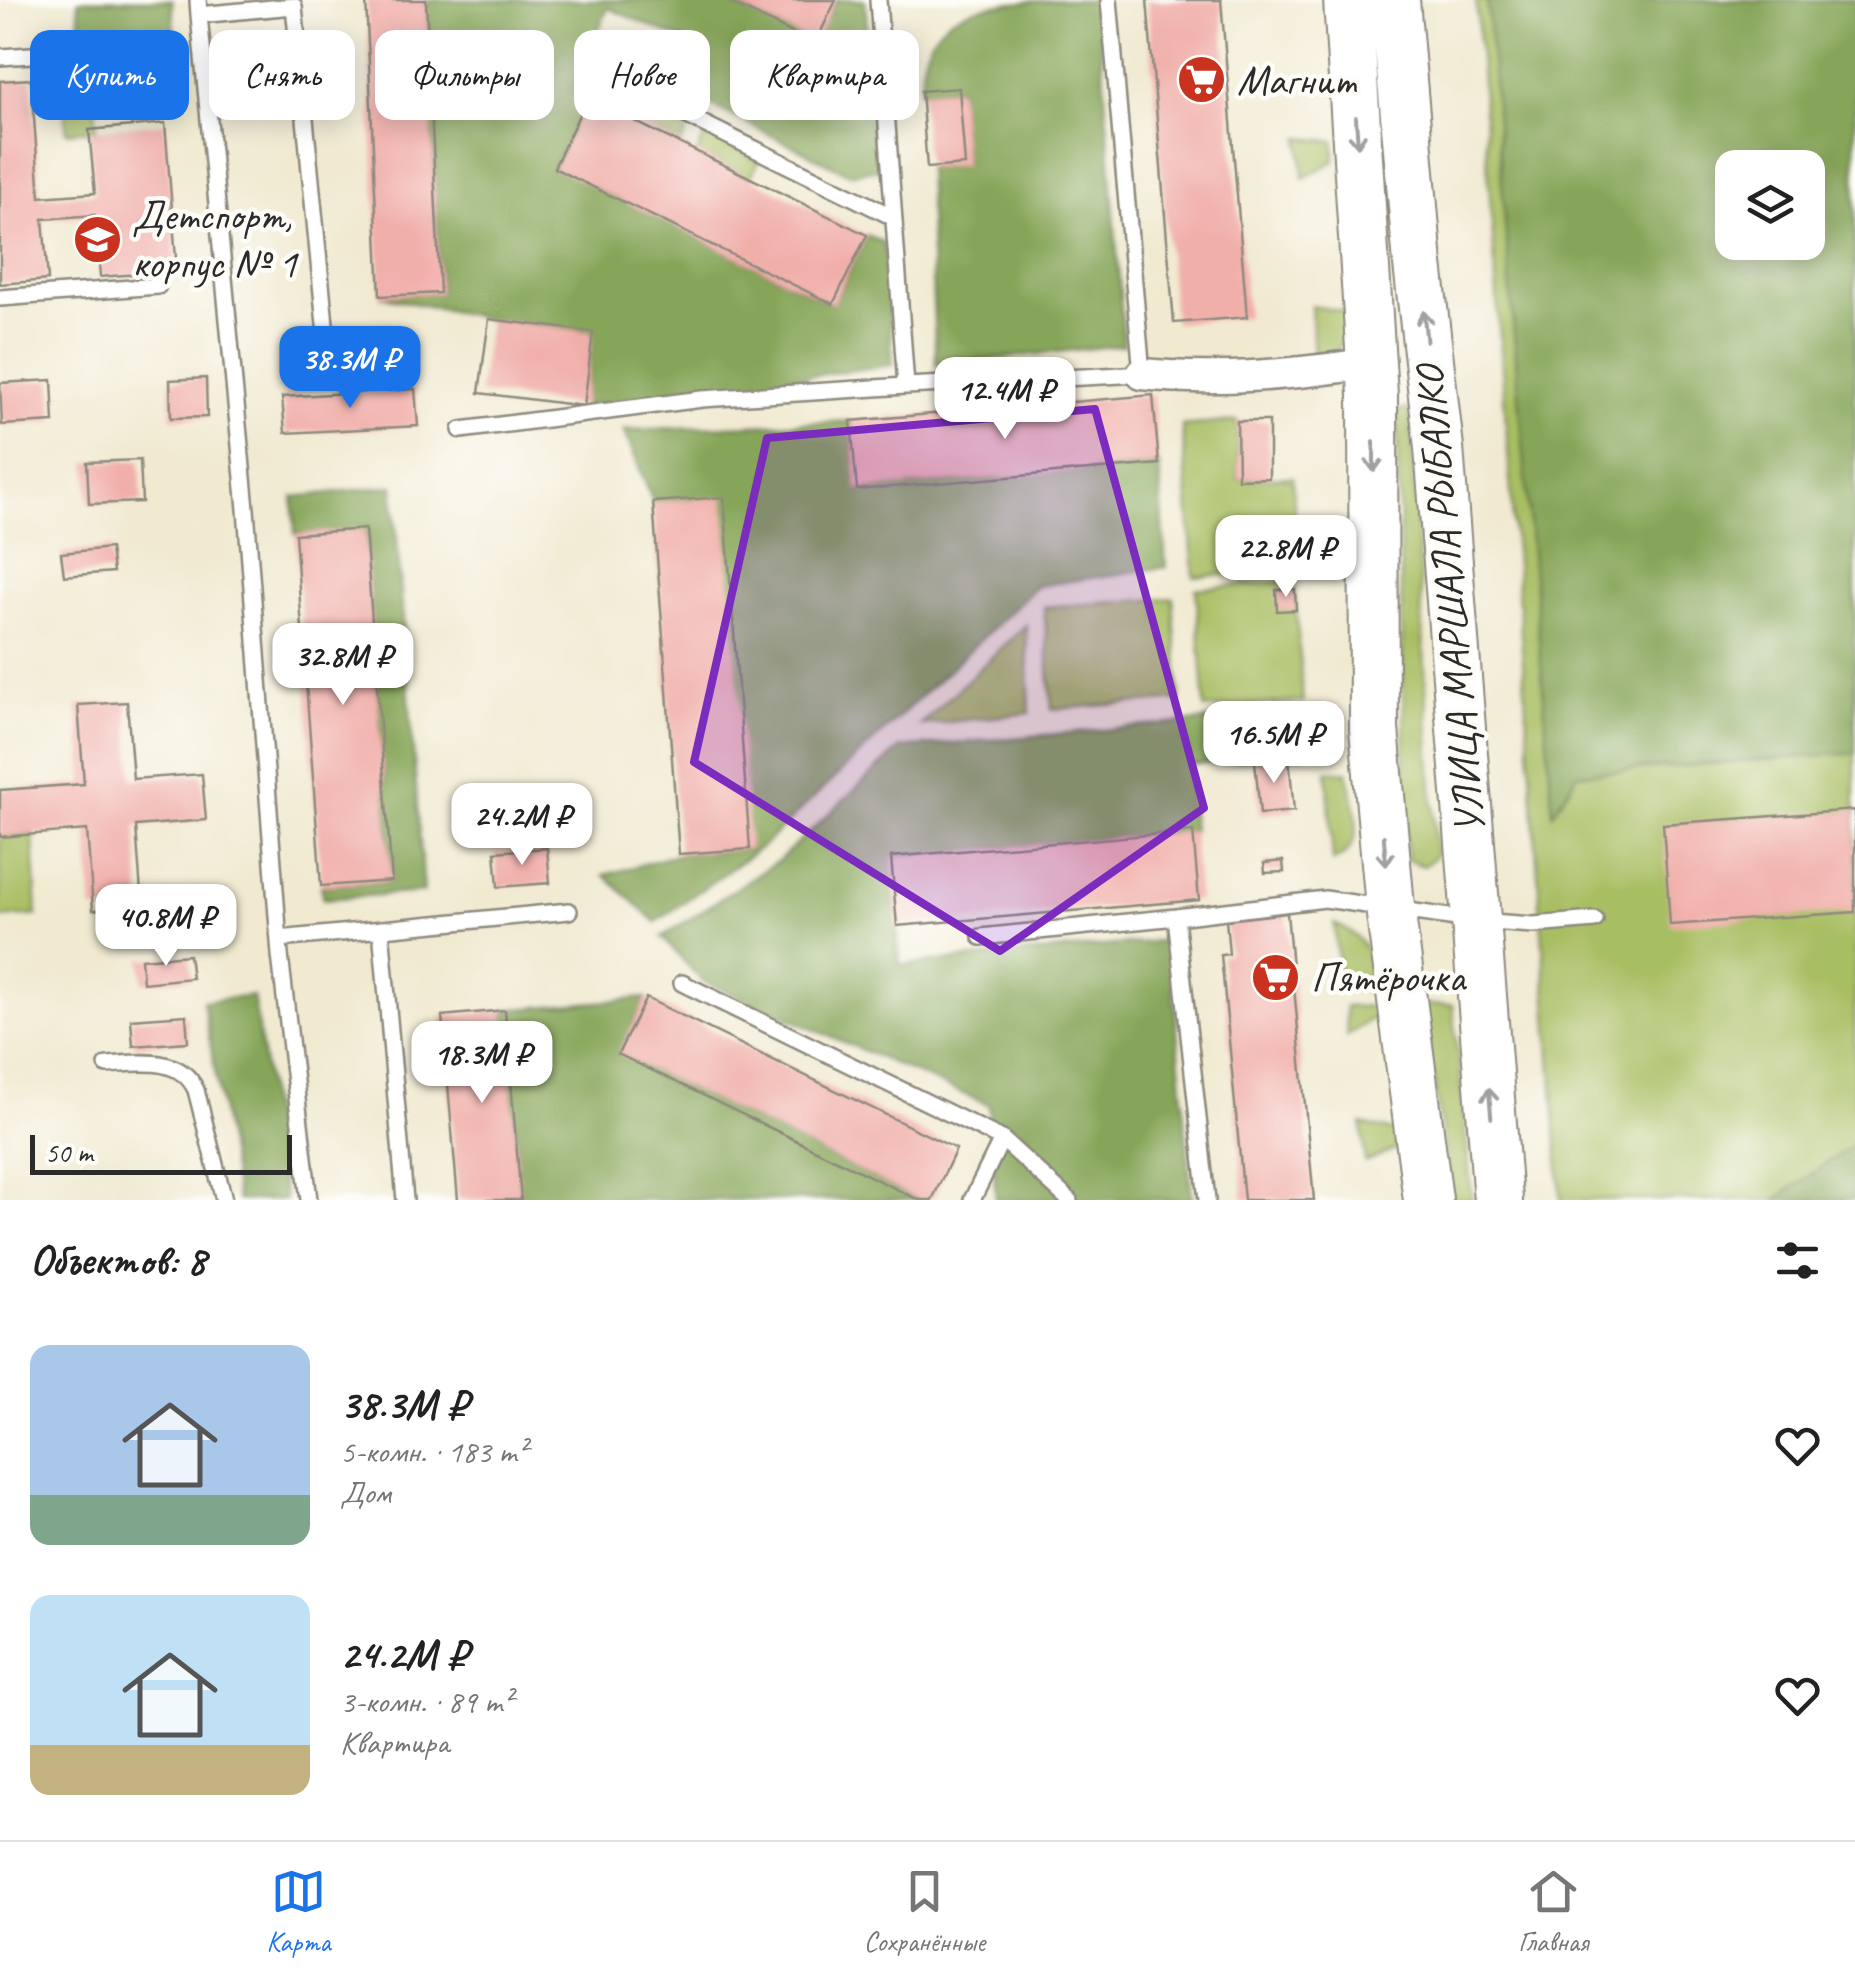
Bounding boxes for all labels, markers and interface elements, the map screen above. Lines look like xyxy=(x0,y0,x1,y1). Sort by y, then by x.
chip: Купить xyxy=(30,30,189,120)
chip: Снять xyxy=(209,30,355,120)
chip: Фильтры xyxy=(375,30,554,120)
chip: Новое xyxy=(574,30,710,120)
chip: Квартира xyxy=(730,30,919,120)
supermarket icon: Магнит xyxy=(1176,54,1228,106)
place label: Магнит xyxy=(1237,54,1358,107)
one-way arrow xyxy=(1348,116,1367,148)
map controls xyxy=(1715,150,1825,260)
button: layers xyxy=(1715,150,1825,260)
place label: Детспорт, корпус № 1 xyxy=(132,189,299,290)
school or university icon: Детспорт, корпус № 1 xyxy=(71,213,123,265)
one-way arrow xyxy=(1415,310,1434,342)
pin: 38.3M ₽ xyxy=(258,326,442,411)
text: 38.3M ₽ xyxy=(301,338,399,379)
pin: 12.4M ₽ xyxy=(913,357,1097,442)
street label: УЛИЦА МАРШАЛА РЫБАЛКО xyxy=(1403,360,1497,836)
text: 12.4M ₽ xyxy=(956,369,1054,410)
one-way arrow xyxy=(1364,440,1384,472)
pin: 22.8M ₽ xyxy=(1194,515,1378,600)
text: 22.8M ₽ xyxy=(1237,527,1335,568)
pin: 32.8M ₽ xyxy=(251,623,435,708)
text: 32.8M ₽ xyxy=(294,635,392,676)
pin: 16.5M ₽ xyxy=(1182,701,1366,786)
text: 16.5M ₽ xyxy=(1225,713,1323,754)
pin: 24.2M ₽ xyxy=(430,783,614,868)
text: 24.2M ₽ xyxy=(473,795,571,836)
one-way arrow xyxy=(1376,835,1395,867)
pin: 40.8M ₽ xyxy=(74,884,258,969)
text: 40.8M ₽ xyxy=(117,896,215,937)
supermarket icon: Пятёрочка xyxy=(1250,951,1302,1003)
place label: Пятёрочка xyxy=(1311,951,1468,1004)
pin: 18.3M ₽ xyxy=(390,1021,574,1106)
text: 18.3M ₽ xyxy=(433,1033,531,1074)
one-way arrow xyxy=(1480,1087,1499,1119)
scale bar xyxy=(30,1130,292,1174)
text: 50 m xyxy=(45,1135,93,1170)
icon: filters xyxy=(1770,1233,1825,1288)
text: Объектов: 8 xyxy=(30,1234,206,1287)
text: 38.3M ₽ xyxy=(340,1378,468,1431)
icon: home xyxy=(110,1385,230,1505)
icon: heart xyxy=(1770,1418,1825,1473)
text: 5-комн. · 183 m² xyxy=(340,1431,527,1472)
text: Дом xyxy=(340,1472,391,1513)
text: 24.2M ₽ xyxy=(340,1628,468,1681)
icon: home xyxy=(110,1635,230,1755)
icon: heart xyxy=(1770,1668,1825,1723)
text: 3-комн. · 89 m² xyxy=(340,1681,512,1722)
text: Квартира xyxy=(340,1722,449,1763)
tab: Карта xyxy=(267,1864,331,1959)
tab: Сохранённые xyxy=(864,1864,985,1959)
tab: Главная xyxy=(1518,1864,1588,1959)

